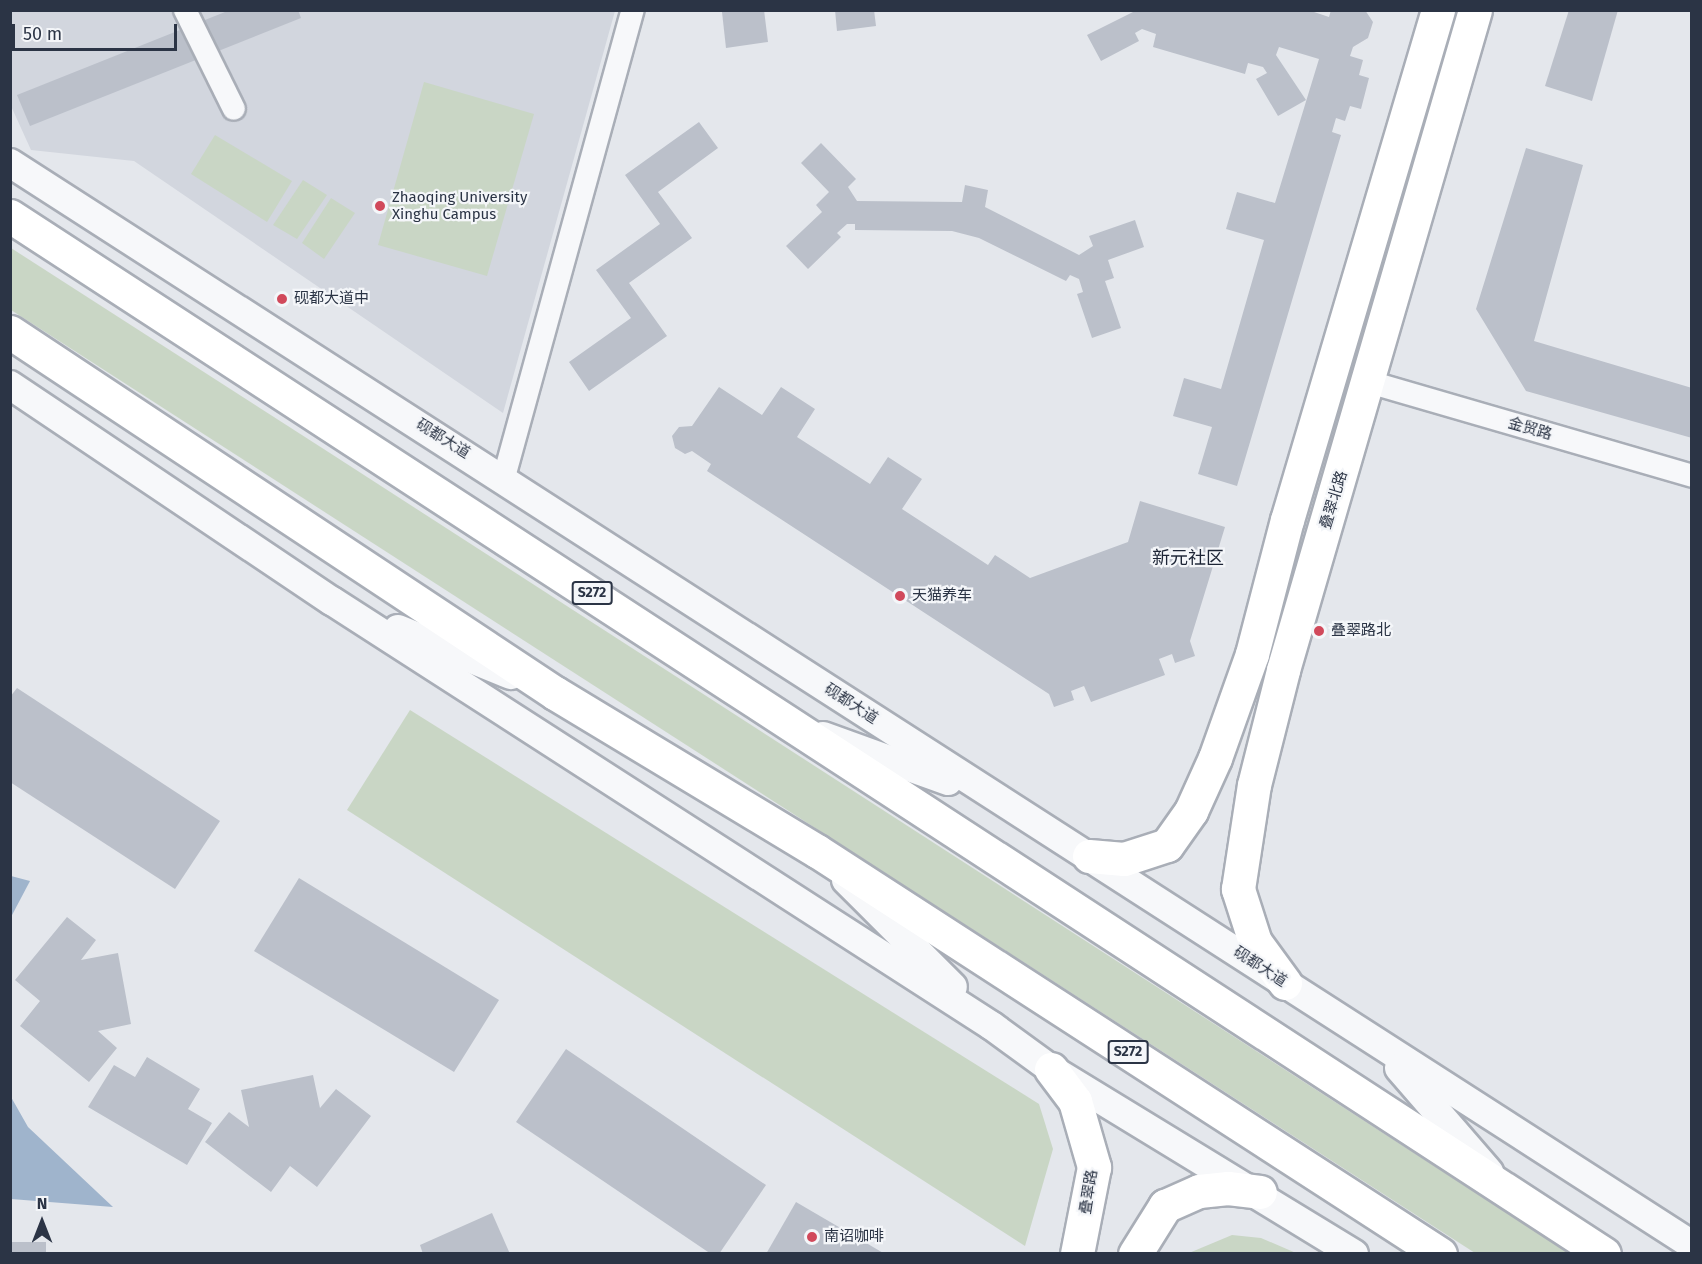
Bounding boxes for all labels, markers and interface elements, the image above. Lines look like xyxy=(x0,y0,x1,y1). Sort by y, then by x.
scale bar xyxy=(15,12,180,50)
text: 50 m xyxy=(23,23,62,45)
place label: Zhaoqing University Xinghu Campus xyxy=(392,188,527,223)
marker: Zhaoqing University Xinghu Campus xyxy=(373,199,387,213)
place label: 砚都大道中 xyxy=(294,290,369,308)
marker: 砚都大道中 xyxy=(275,292,289,306)
street label: 金贸路 xyxy=(1506,414,1554,444)
street label: 砚都大道 xyxy=(413,415,473,463)
street label: 叠翠北路 xyxy=(1317,469,1351,531)
district label: 新元社区 xyxy=(1152,547,1224,569)
road number: S272 xyxy=(571,582,613,604)
place label: 天猫养车 xyxy=(912,587,972,605)
marker: 天猫养车 xyxy=(893,589,907,603)
place label: 叠翠路北 xyxy=(1331,622,1391,640)
marker: 叠翠路北 xyxy=(1312,624,1326,638)
street label: 砚都大道 xyxy=(821,680,881,728)
street label: 砚都大道 xyxy=(1230,943,1290,991)
road number: S272 xyxy=(1107,1041,1149,1063)
street label: 叠翠路 xyxy=(1077,1168,1101,1216)
north arrow xyxy=(12,1192,72,1252)
text: N xyxy=(37,1194,47,1213)
place label: 南诏咖啡 xyxy=(824,1228,884,1246)
marker: 南诏咖啡 xyxy=(805,1230,819,1244)

